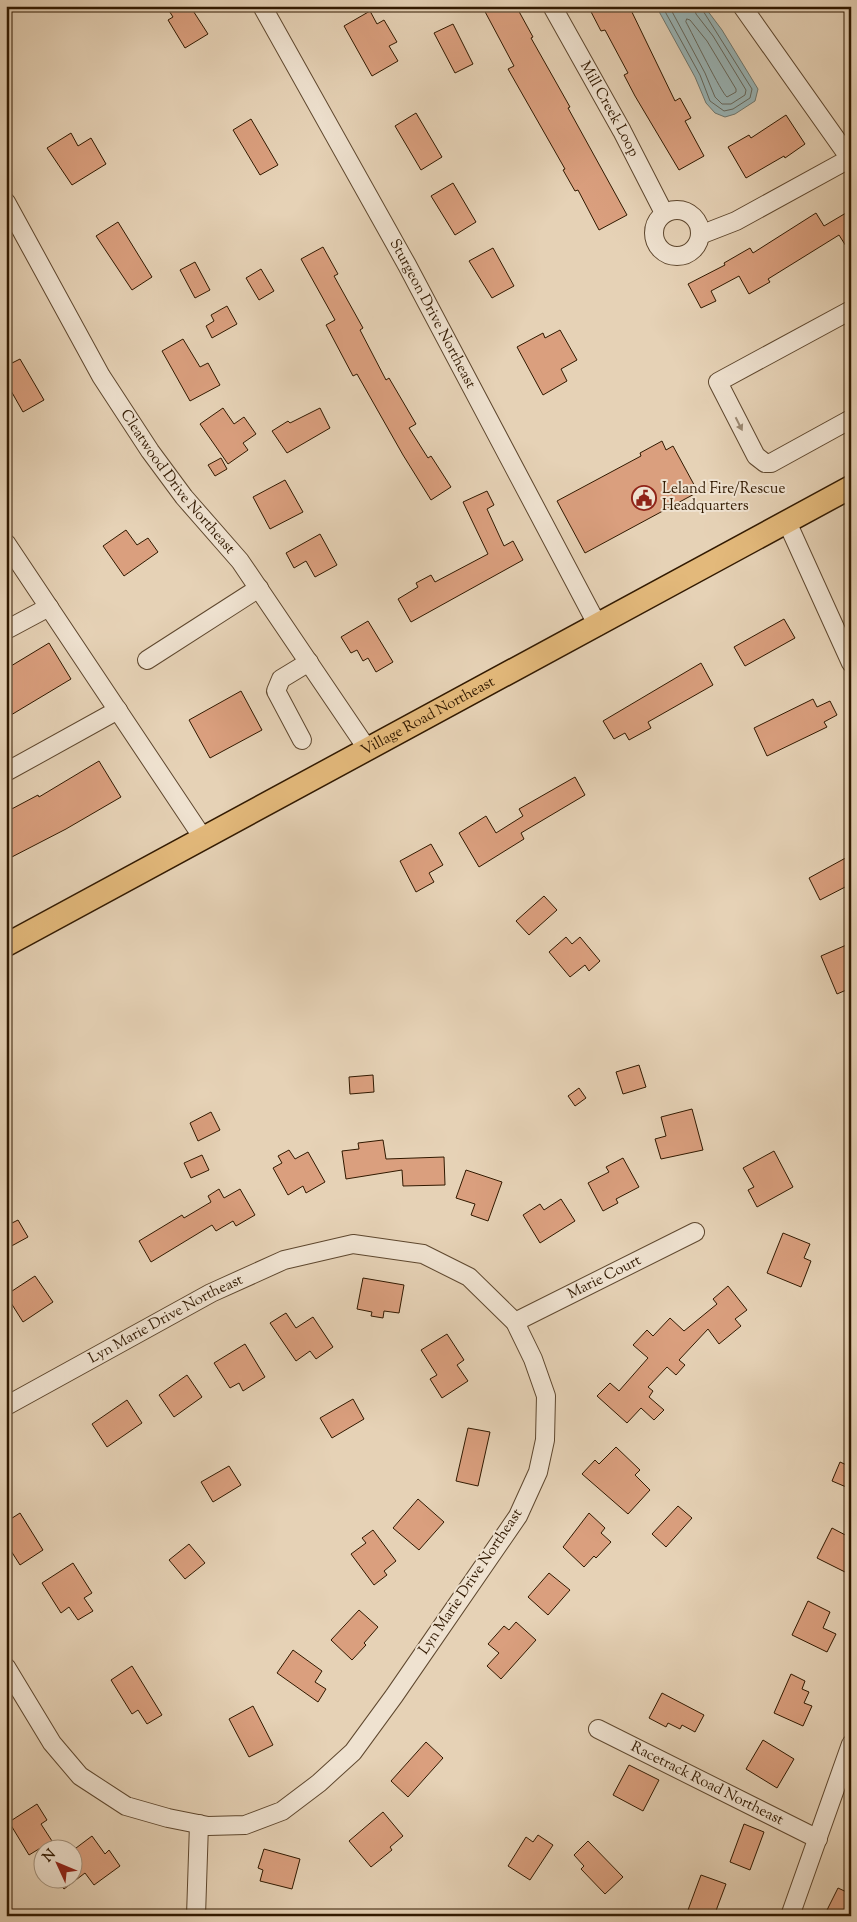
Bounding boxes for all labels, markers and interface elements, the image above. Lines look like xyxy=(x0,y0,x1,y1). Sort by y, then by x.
street label: Mill Creek Loop xyxy=(575,58,644,161)
street label: Sturgeon Drive Northeast xyxy=(384,235,481,392)
street label: Cleatwood Drive Northeast xyxy=(115,405,240,559)
one-way arrow xyxy=(735,417,743,431)
place label: Leland Fire/Rescue Headquarters xyxy=(662,479,785,517)
public building icon: Leland Fire/Rescue Headquarters xyxy=(631,485,657,511)
street label: Village Road Northeast xyxy=(357,671,499,761)
street label: Marie Court xyxy=(564,1250,645,1305)
street label: Lyn Marie Drive Northeast xyxy=(85,1269,246,1369)
street label: Lyn Marie Drive Northeast xyxy=(414,1505,528,1659)
street label: Racetrack Road Northeast xyxy=(627,1737,787,1831)
north arrow xyxy=(32,1840,82,1890)
text: N xyxy=(39,1845,61,1867)

